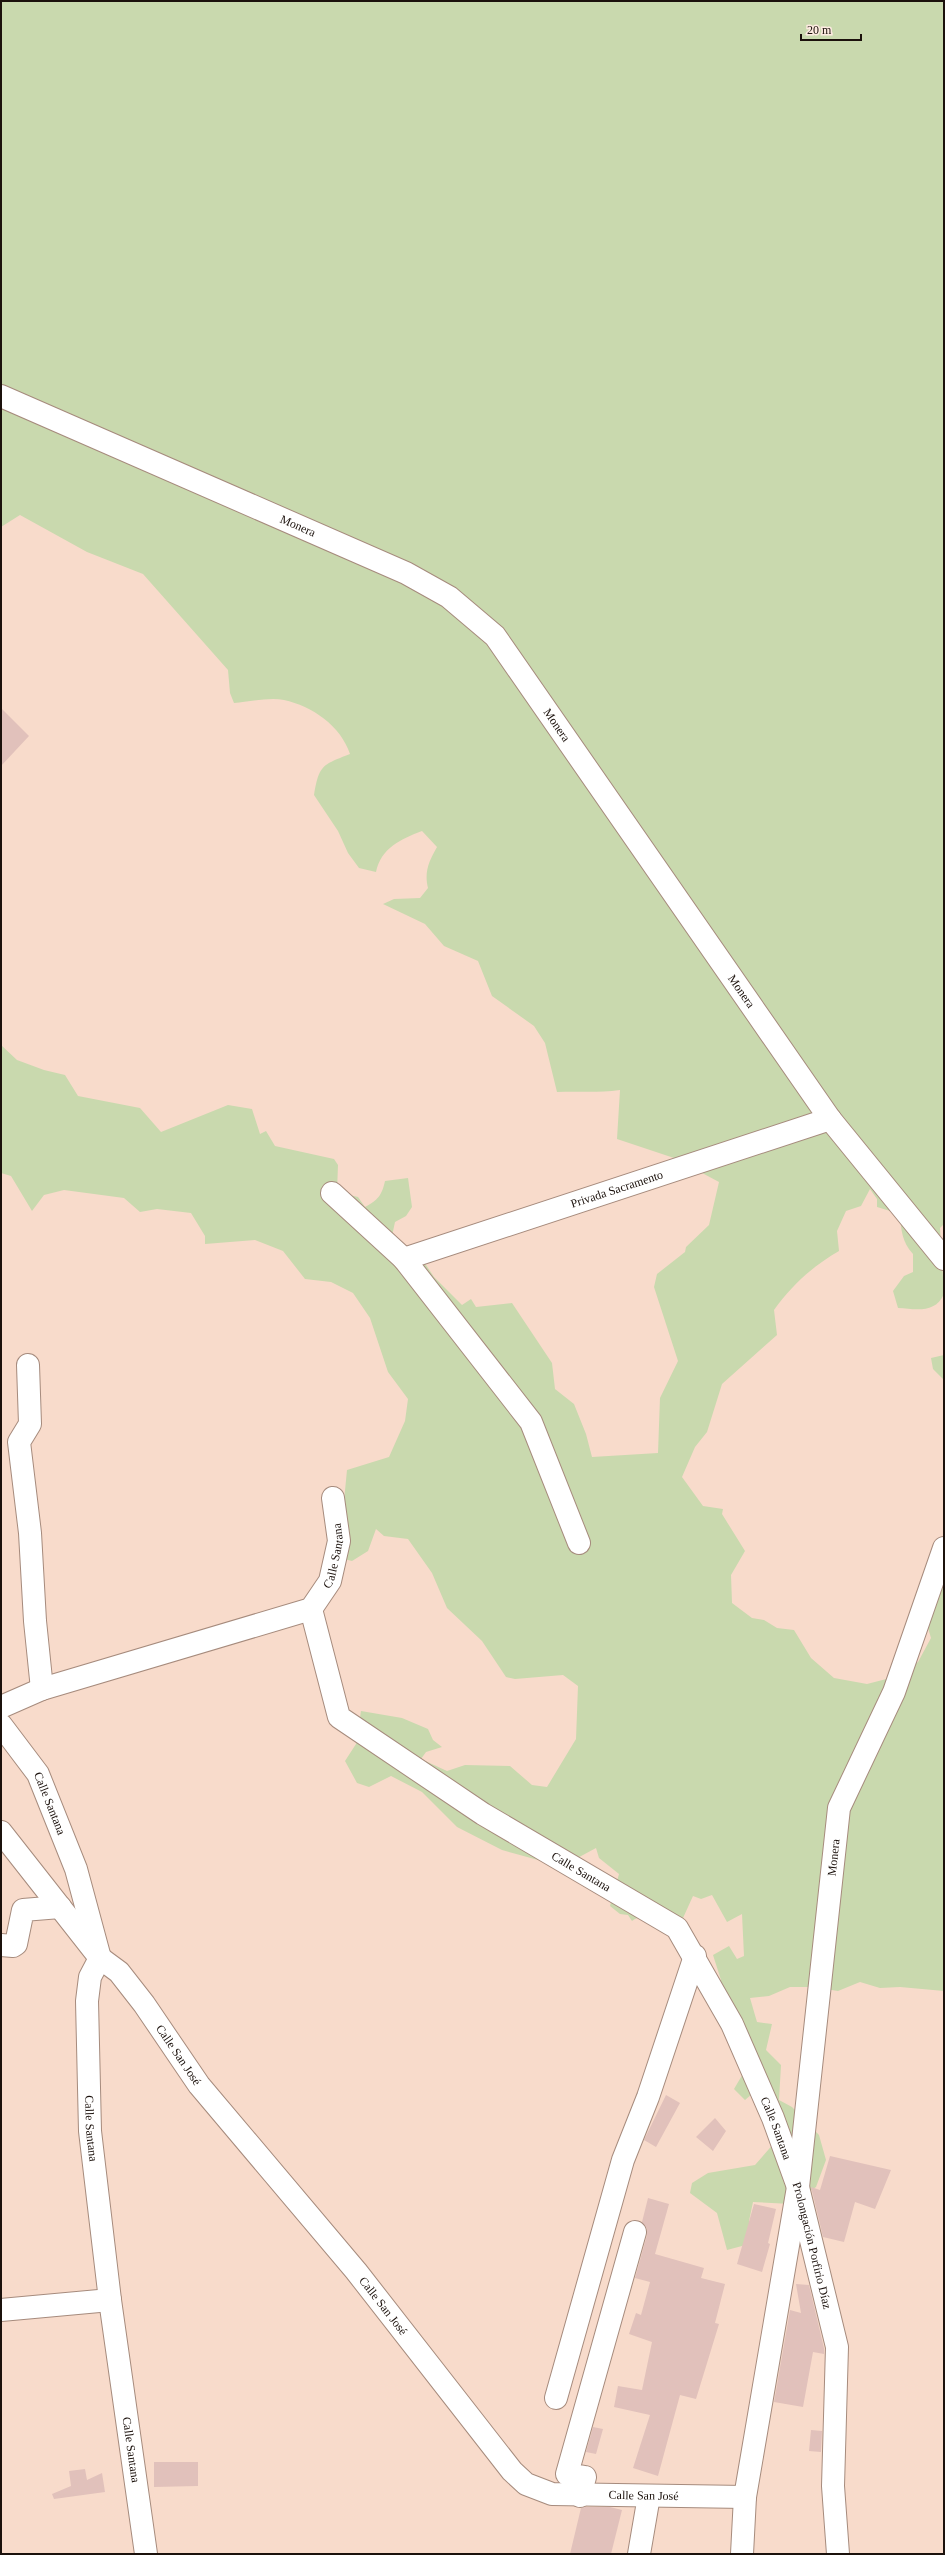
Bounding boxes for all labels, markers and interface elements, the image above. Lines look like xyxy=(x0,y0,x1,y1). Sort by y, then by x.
scale bar xyxy=(801,16,861,42)
text: 20 m xyxy=(807,23,832,37)
street label: Monera xyxy=(278,512,318,540)
street label: Monera xyxy=(540,706,574,745)
street label: Monera xyxy=(725,972,758,1011)
street label: Privada Sacramento xyxy=(569,1167,665,1211)
street label: Calle Santana xyxy=(320,1522,346,1591)
street label: Calle Santana xyxy=(31,1770,69,1837)
street label: Monera xyxy=(825,1838,843,1877)
street label: Calle Santana xyxy=(549,1849,614,1895)
street label: Calle San José xyxy=(153,2022,204,2088)
street label: Calle Santana xyxy=(758,2094,795,2162)
street label: Calle Santana xyxy=(82,2095,101,2163)
street label: Prolongación Porfirio Díaz xyxy=(790,2180,834,2310)
street label: Calle San José xyxy=(356,2274,410,2338)
street label: Calle Santana xyxy=(120,2416,143,2484)
street label: Calle San José xyxy=(608,2488,679,2503)

